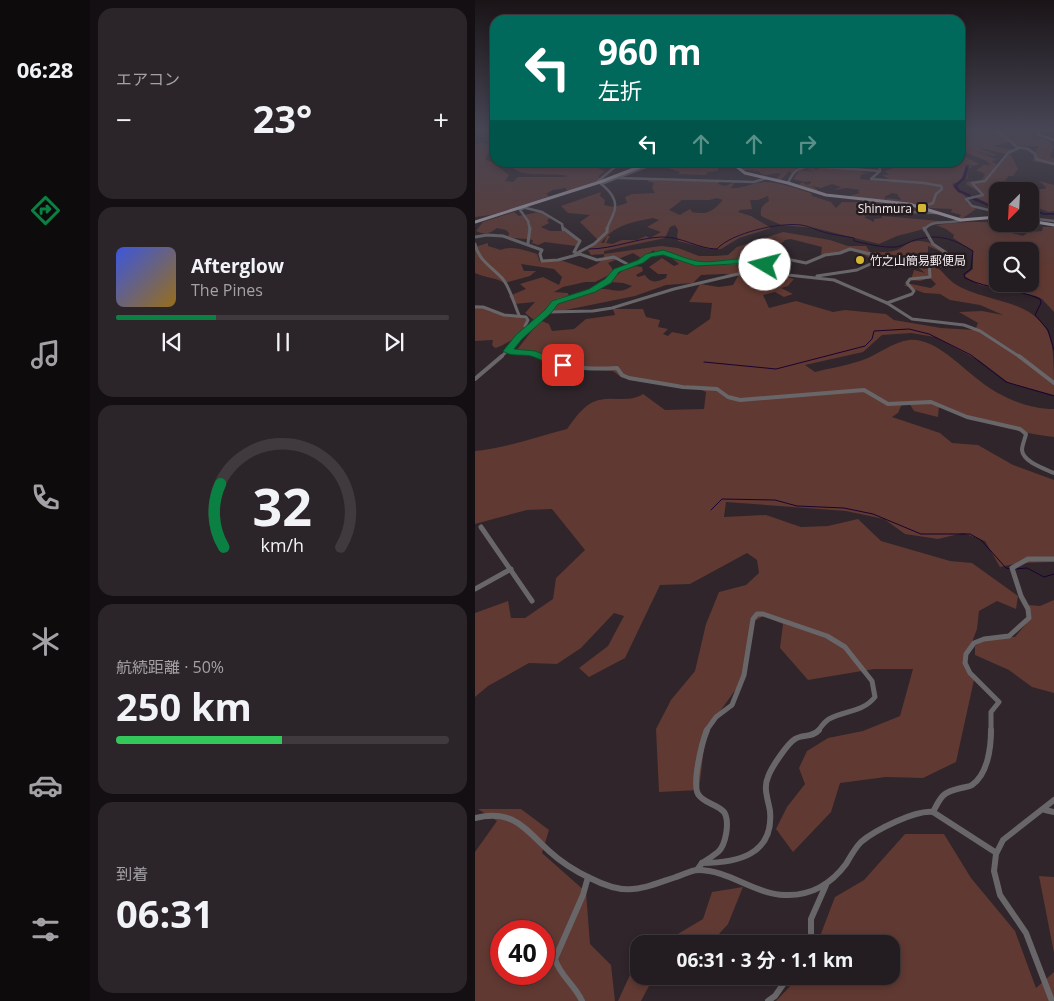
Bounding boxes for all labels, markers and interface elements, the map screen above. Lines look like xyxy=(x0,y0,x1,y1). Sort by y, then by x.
text: 960 m xyxy=(598,28,702,75)
icon: left xyxy=(515,35,580,100)
text: 06:28 xyxy=(17,54,73,84)
text: エアコン xyxy=(116,68,180,90)
text: 左折 xyxy=(598,75,642,105)
text: 23° xyxy=(253,92,312,144)
text: − xyxy=(116,100,132,138)
text: + xyxy=(433,100,449,138)
icon: left xyxy=(634,130,662,158)
icon: ahead xyxy=(687,130,715,158)
icon: ahead xyxy=(740,130,768,158)
icon: right xyxy=(793,130,821,158)
north arrow xyxy=(989,182,1039,232)
map controls xyxy=(989,182,1039,292)
icon: directions xyxy=(28,193,63,228)
place label: Shinmura xyxy=(858,200,912,217)
marker: Shinmura xyxy=(916,202,928,214)
position arrow xyxy=(738,238,790,290)
button: search xyxy=(989,242,1039,292)
place label: 竹之山簡易郵便局 xyxy=(870,252,966,269)
text: Afterglow xyxy=(191,253,284,279)
marker: 竹之山簡易郵便局 xyxy=(854,254,866,266)
text: The Pines xyxy=(191,279,263,301)
icon: previous xyxy=(158,328,186,356)
icon: pause xyxy=(269,328,297,356)
icon: next xyxy=(380,328,408,356)
icon: music xyxy=(28,337,63,372)
pin xyxy=(542,344,584,386)
icon: arrive xyxy=(549,351,577,379)
text: 32 xyxy=(253,470,312,541)
icon: phone xyxy=(28,480,63,515)
text: km/h xyxy=(261,533,304,557)
icon: climate xyxy=(28,624,63,659)
text: 航続距離 · 50% xyxy=(116,656,224,678)
text: 250 km xyxy=(116,680,252,732)
icon: car xyxy=(28,768,63,803)
text: 到着 xyxy=(116,863,148,885)
text: 06:31 xyxy=(116,887,214,939)
icon: filters xyxy=(28,912,63,947)
speed limit sign: 40 xyxy=(490,920,555,985)
text: 06:31 · 3 分 · 1.1 km xyxy=(677,947,853,973)

